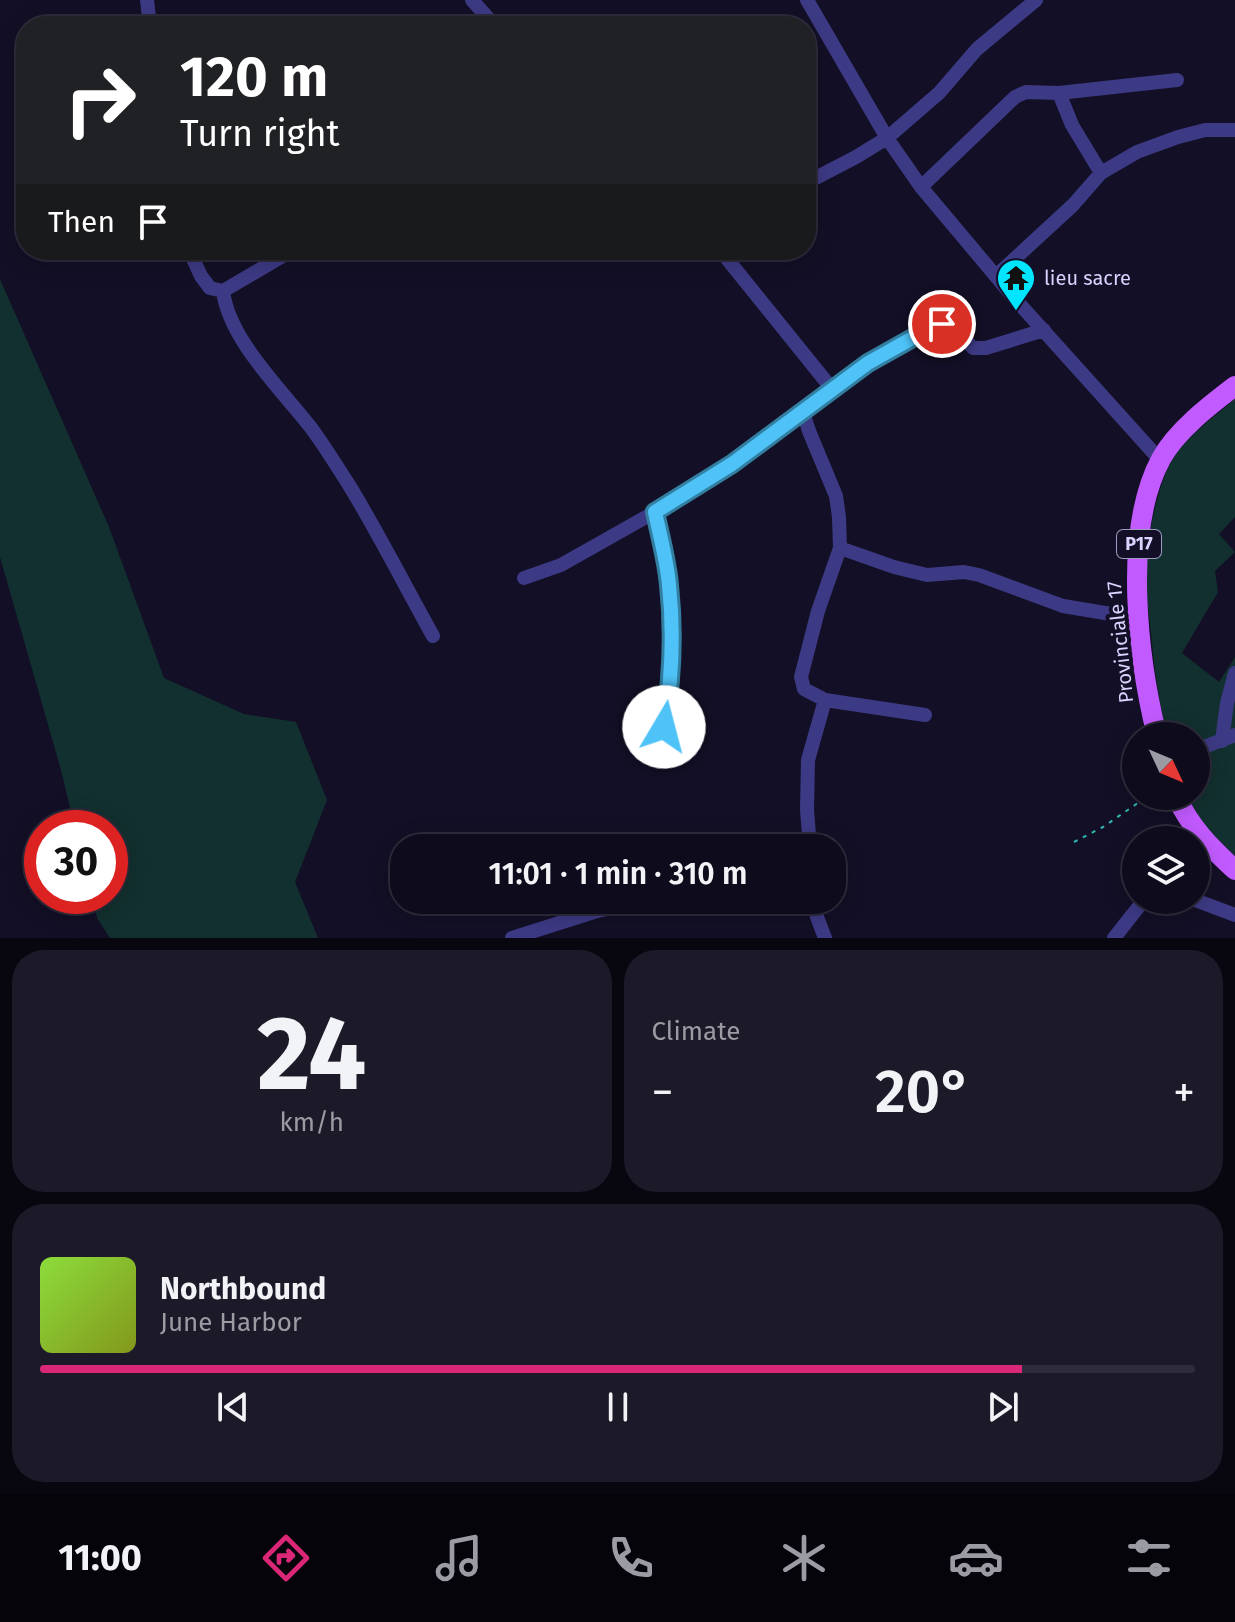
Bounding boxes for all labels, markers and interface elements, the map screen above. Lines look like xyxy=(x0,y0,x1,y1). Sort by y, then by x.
text: 120 m xyxy=(180,44,328,111)
icon: right xyxy=(48,48,152,152)
text: Turn right xyxy=(180,112,340,156)
icon: arrive xyxy=(131,200,175,244)
text: Then xyxy=(48,204,115,240)
temple icon: lieu sacre xyxy=(995,257,1037,312)
place label: lieu sacre xyxy=(1044,266,1131,290)
pin xyxy=(908,290,976,358)
icon: arrive xyxy=(920,302,964,346)
road number: P17 xyxy=(1117,530,1161,558)
street label: Provinciale 17 xyxy=(1102,580,1138,704)
position arrow xyxy=(622,685,706,769)
north arrow xyxy=(1122,722,1210,810)
map controls xyxy=(1122,722,1210,914)
speed limit sign: 30 xyxy=(24,810,128,914)
button: layers xyxy=(1122,826,1210,914)
text: 11:01 · 1 min · 310 m xyxy=(489,856,747,892)
text: 24 xyxy=(257,992,367,1117)
text: Climate xyxy=(652,1016,740,1047)
text: 20° xyxy=(875,1056,972,1128)
text: − xyxy=(652,1066,674,1119)
text: + xyxy=(1173,1066,1195,1119)
text: km/h xyxy=(280,1107,344,1138)
text: Northbound xyxy=(160,1271,326,1307)
text: June Harbor xyxy=(160,1307,302,1338)
icon: previous xyxy=(211,1385,255,1429)
icon: pause xyxy=(596,1385,640,1429)
icon: next xyxy=(981,1385,1025,1429)
icon: directions xyxy=(258,1530,314,1586)
icon: music xyxy=(431,1530,487,1586)
icon: phone xyxy=(603,1530,659,1586)
icon: climate xyxy=(776,1530,832,1586)
icon: car xyxy=(948,1530,1004,1586)
icon: filters xyxy=(1121,1530,1177,1586)
text: 11:00 xyxy=(58,1536,142,1580)

